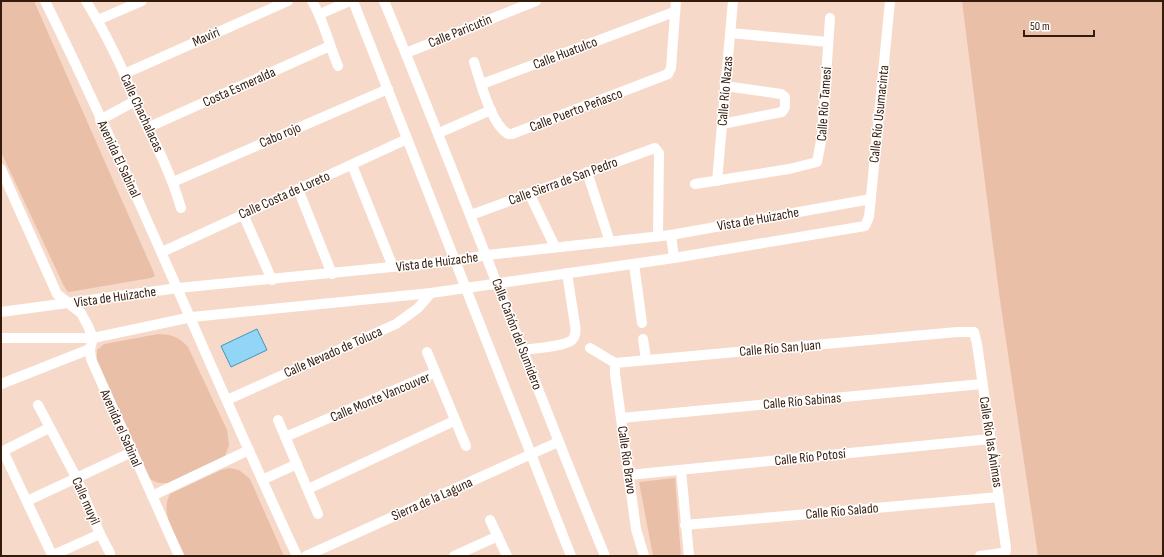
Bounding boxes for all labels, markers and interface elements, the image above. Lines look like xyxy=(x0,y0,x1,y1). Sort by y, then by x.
street label: Calle Paricutín xyxy=(426,11,494,51)
scale bar xyxy=(1024,12,1094,38)
text: 50 m xyxy=(1030,19,1050,34)
street label: Maviri xyxy=(190,23,222,51)
street label: Calle Huatulco xyxy=(530,33,600,73)
street label: Calle Río Nazas xyxy=(713,55,737,127)
street label: Costa Esmeralda xyxy=(200,63,278,111)
street label: Calle Río Usumacinta xyxy=(865,64,893,164)
street label: Calle Río Tamesí xyxy=(813,66,835,142)
street label: Calle Chachalacas xyxy=(117,71,167,155)
street label: Calle Puerto Peñasco xyxy=(527,84,625,136)
street label: Avenida El Sabinal xyxy=(93,117,144,200)
street label: Cabo rojo xyxy=(257,119,304,151)
street label: Calle Sierra de San Pedro xyxy=(506,153,620,209)
street label: Calle Costa de Loreto xyxy=(236,167,332,223)
street label: Vista de Huizache xyxy=(716,203,800,235)
street label: Vista de Huizache xyxy=(395,249,479,275)
street label: Calle Cañón del Sumidero xyxy=(488,276,546,392)
street label: Vista de Huizache xyxy=(73,283,157,311)
street label: Calle Nevado de Toluca xyxy=(281,323,385,381)
street label: Calle Río San Juan xyxy=(739,336,821,360)
street label: Calle Monte Vancouver xyxy=(328,368,432,426)
street label: Avenida el Sabinal xyxy=(96,386,146,469)
street label: Calle Río Sabinas xyxy=(762,389,842,413)
street label: Calle Río las Ánimas xyxy=(975,395,1007,489)
street label: Calle Río Bravo xyxy=(614,425,640,495)
street label: Calle Río Potosí xyxy=(774,445,847,469)
street label: Calle muyil xyxy=(68,474,104,528)
street label: Sierra de la Laguna xyxy=(389,474,475,524)
street label: Calle Río Salado xyxy=(805,499,879,523)

